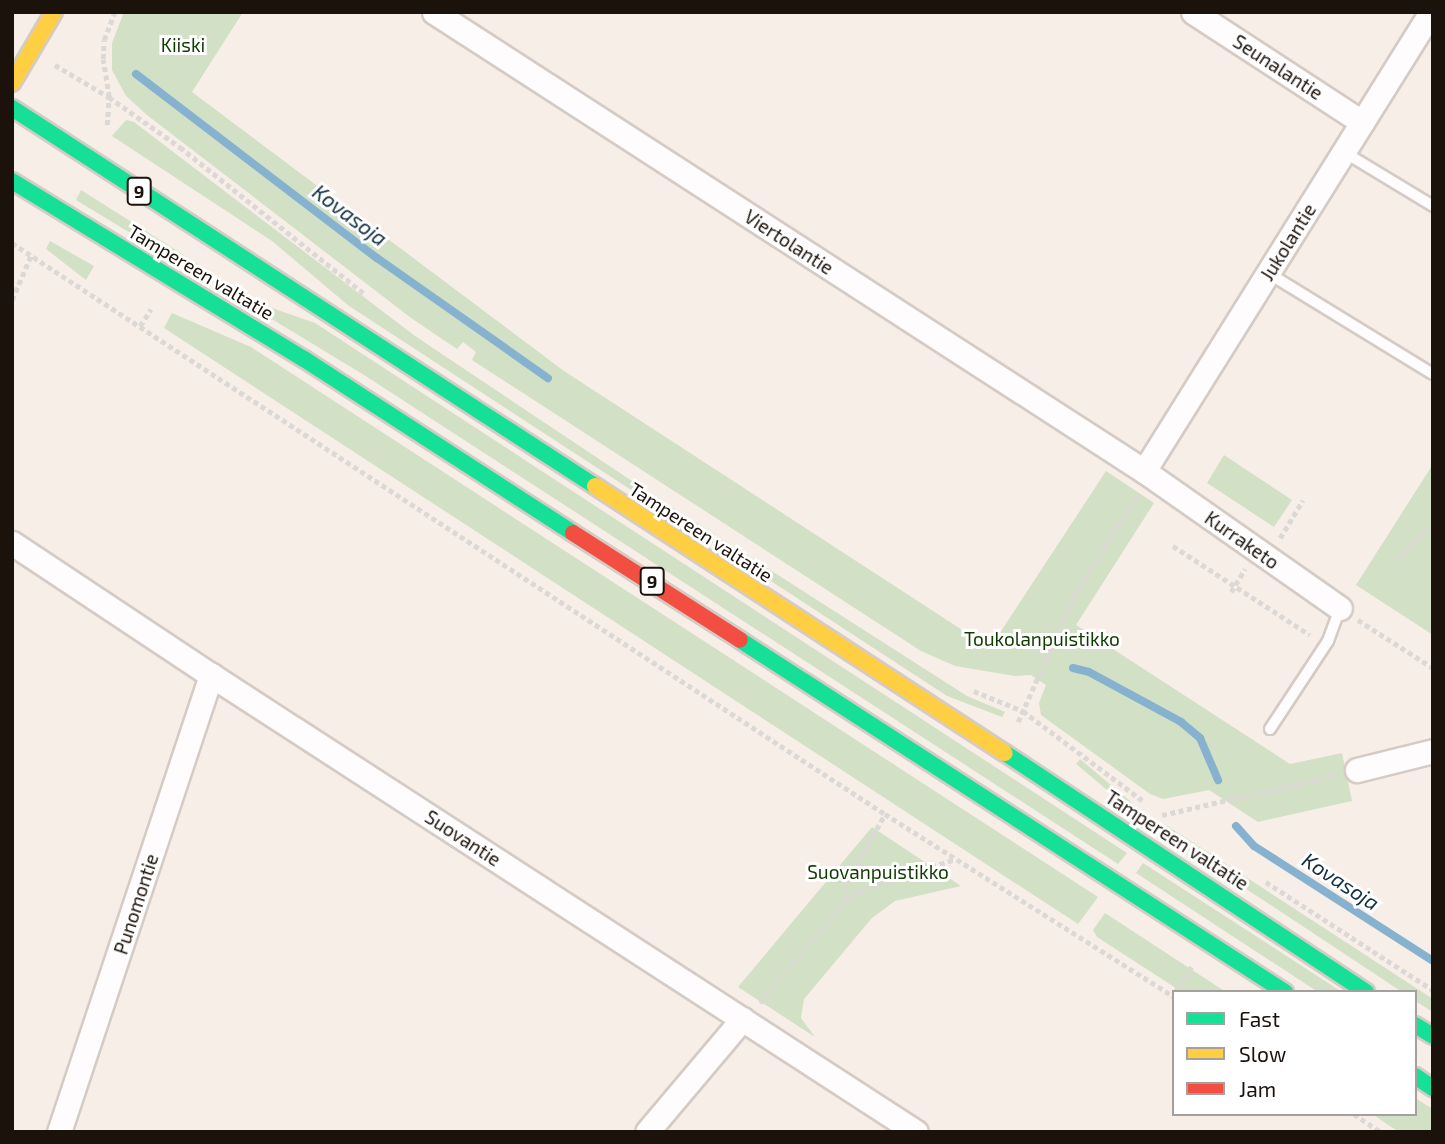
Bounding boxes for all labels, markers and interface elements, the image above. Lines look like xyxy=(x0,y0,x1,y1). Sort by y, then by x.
street label: Seunalantie xyxy=(1229,30,1327,104)
park label: Kiiski xyxy=(161,34,205,56)
road number: 9 xyxy=(125,176,153,206)
water label: Kovasoja xyxy=(308,179,392,251)
street label: Jukolantie xyxy=(1255,199,1321,285)
street label: Viertolantie xyxy=(740,205,838,279)
street label: Tampereen valtatie xyxy=(124,219,278,325)
street label: Tampereen valtatie xyxy=(625,477,777,587)
street label: Kurraketo xyxy=(1201,506,1283,574)
road number: 9 xyxy=(638,566,666,596)
park label: Toukolanpuistikko xyxy=(964,628,1120,650)
street label: Tampereen valtatie xyxy=(1101,785,1253,895)
street label: Suovantie xyxy=(421,805,505,871)
water label: Kovasoja xyxy=(1298,847,1384,915)
street label: Punomontie xyxy=(109,851,163,957)
park label: Suovanpuistikko xyxy=(807,861,949,883)
legend xyxy=(1172,990,1417,1116)
text: Fast xyxy=(1239,1006,1280,1031)
text: Slow xyxy=(1239,1041,1286,1066)
text: Jam xyxy=(1239,1076,1276,1101)

